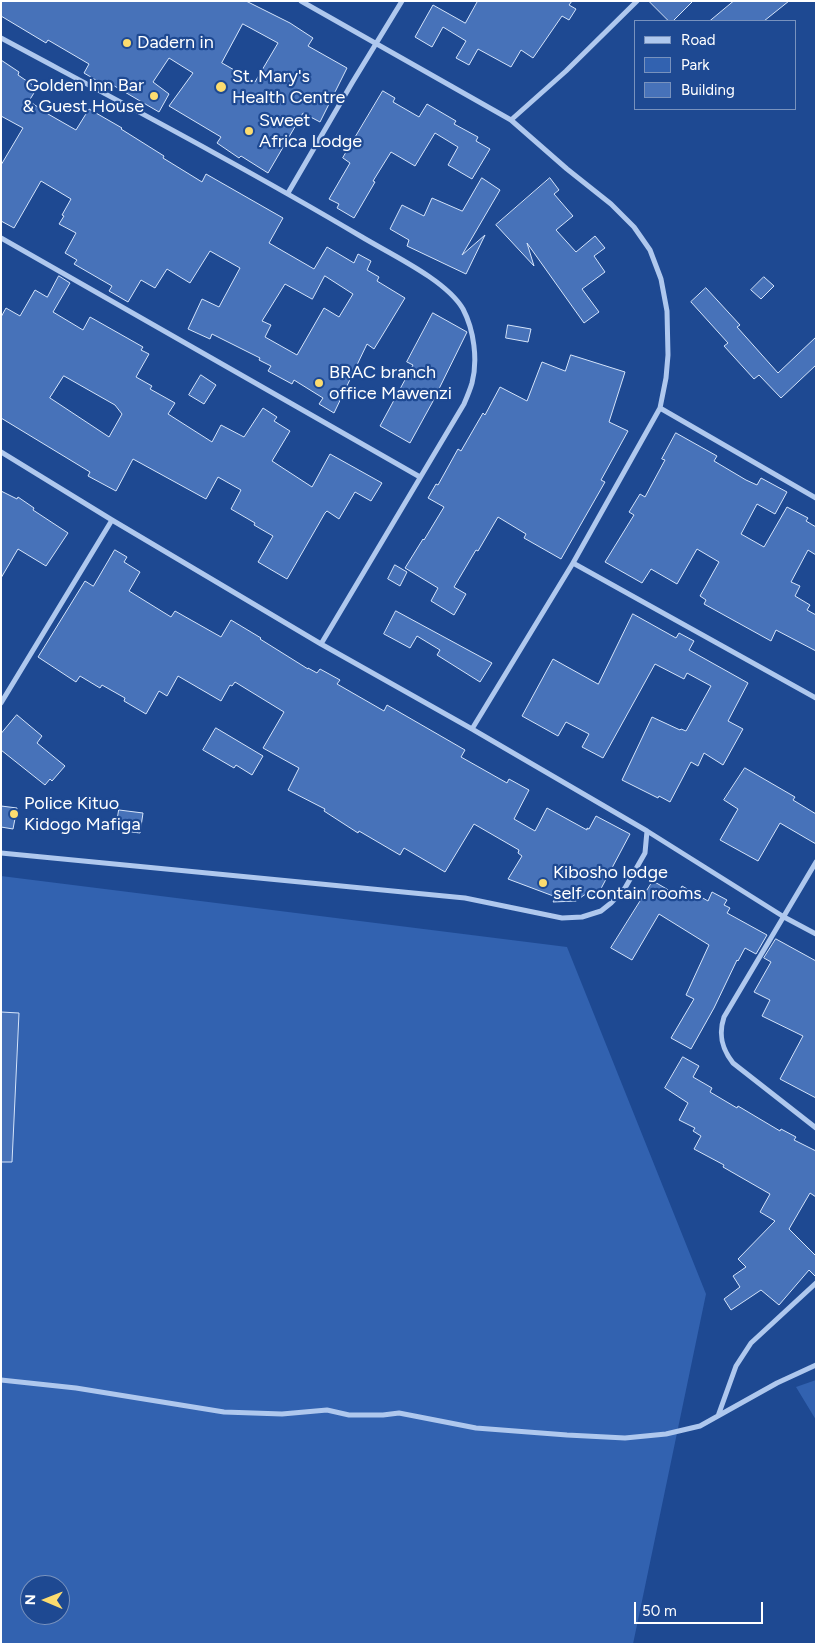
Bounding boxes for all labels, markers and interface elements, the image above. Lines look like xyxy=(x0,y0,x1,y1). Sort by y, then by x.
legend xyxy=(634,20,797,110)
text: Road xyxy=(681,31,716,49)
place label: Dadern in xyxy=(137,32,214,54)
marker: Dadern in xyxy=(121,37,133,49)
text: Park xyxy=(681,56,710,74)
place label: St. Mary's Health Centre xyxy=(232,66,345,108)
place label: Golden Inn Bar & Guest House xyxy=(23,75,144,118)
marker: St. Mary's Health Centre xyxy=(214,80,228,94)
text: Building xyxy=(681,81,735,99)
marker: Golden Inn Bar & Guest House xyxy=(148,90,160,102)
place label: Sweet Africa Lodge xyxy=(259,110,362,152)
marker: Sweet Africa Lodge xyxy=(243,125,255,137)
place label: BRAC branch office Mawenzi xyxy=(329,362,452,404)
marker: BRAC branch office Mawenzi xyxy=(313,377,325,389)
place label: Police Kituo Kidogo Mafiga xyxy=(24,793,141,836)
marker: Police Kituo Kidogo Mafiga xyxy=(8,808,20,820)
place label: Kibosho lodge self contain rooms xyxy=(553,862,702,904)
marker: Kibosho lodge self contain rooms xyxy=(537,877,549,889)
north arrow xyxy=(20,1575,70,1625)
scale bar xyxy=(637,1592,766,1624)
text: N xyxy=(22,1594,39,1605)
text: 50 m xyxy=(642,1602,677,1620)

